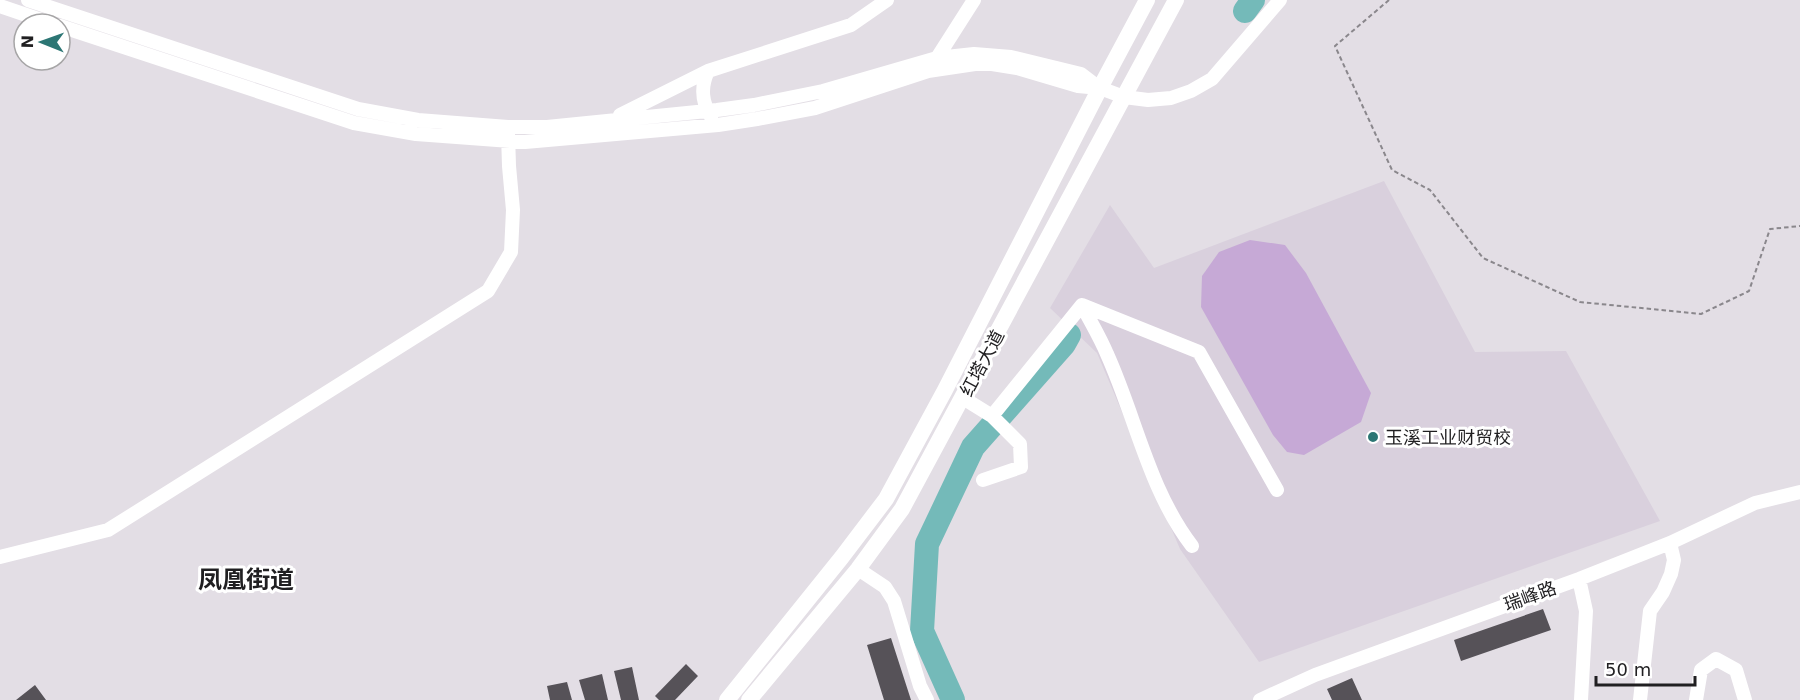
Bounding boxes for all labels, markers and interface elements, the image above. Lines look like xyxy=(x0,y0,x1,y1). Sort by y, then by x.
north arrow xyxy=(12,12,72,72)
text: N xyxy=(18,35,37,49)
street label: 红塔大道 xyxy=(956,326,1008,400)
place label: 玉溪工业财贸校 xyxy=(1385,427,1511,448)
marker: 玉溪工业财贸校 xyxy=(1366,430,1380,444)
district label: 凤凰街道 xyxy=(198,566,294,594)
street label: 瑞峰路 xyxy=(1501,577,1559,615)
scale bar xyxy=(1596,649,1695,687)
text: 50 m xyxy=(1605,659,1651,680)

